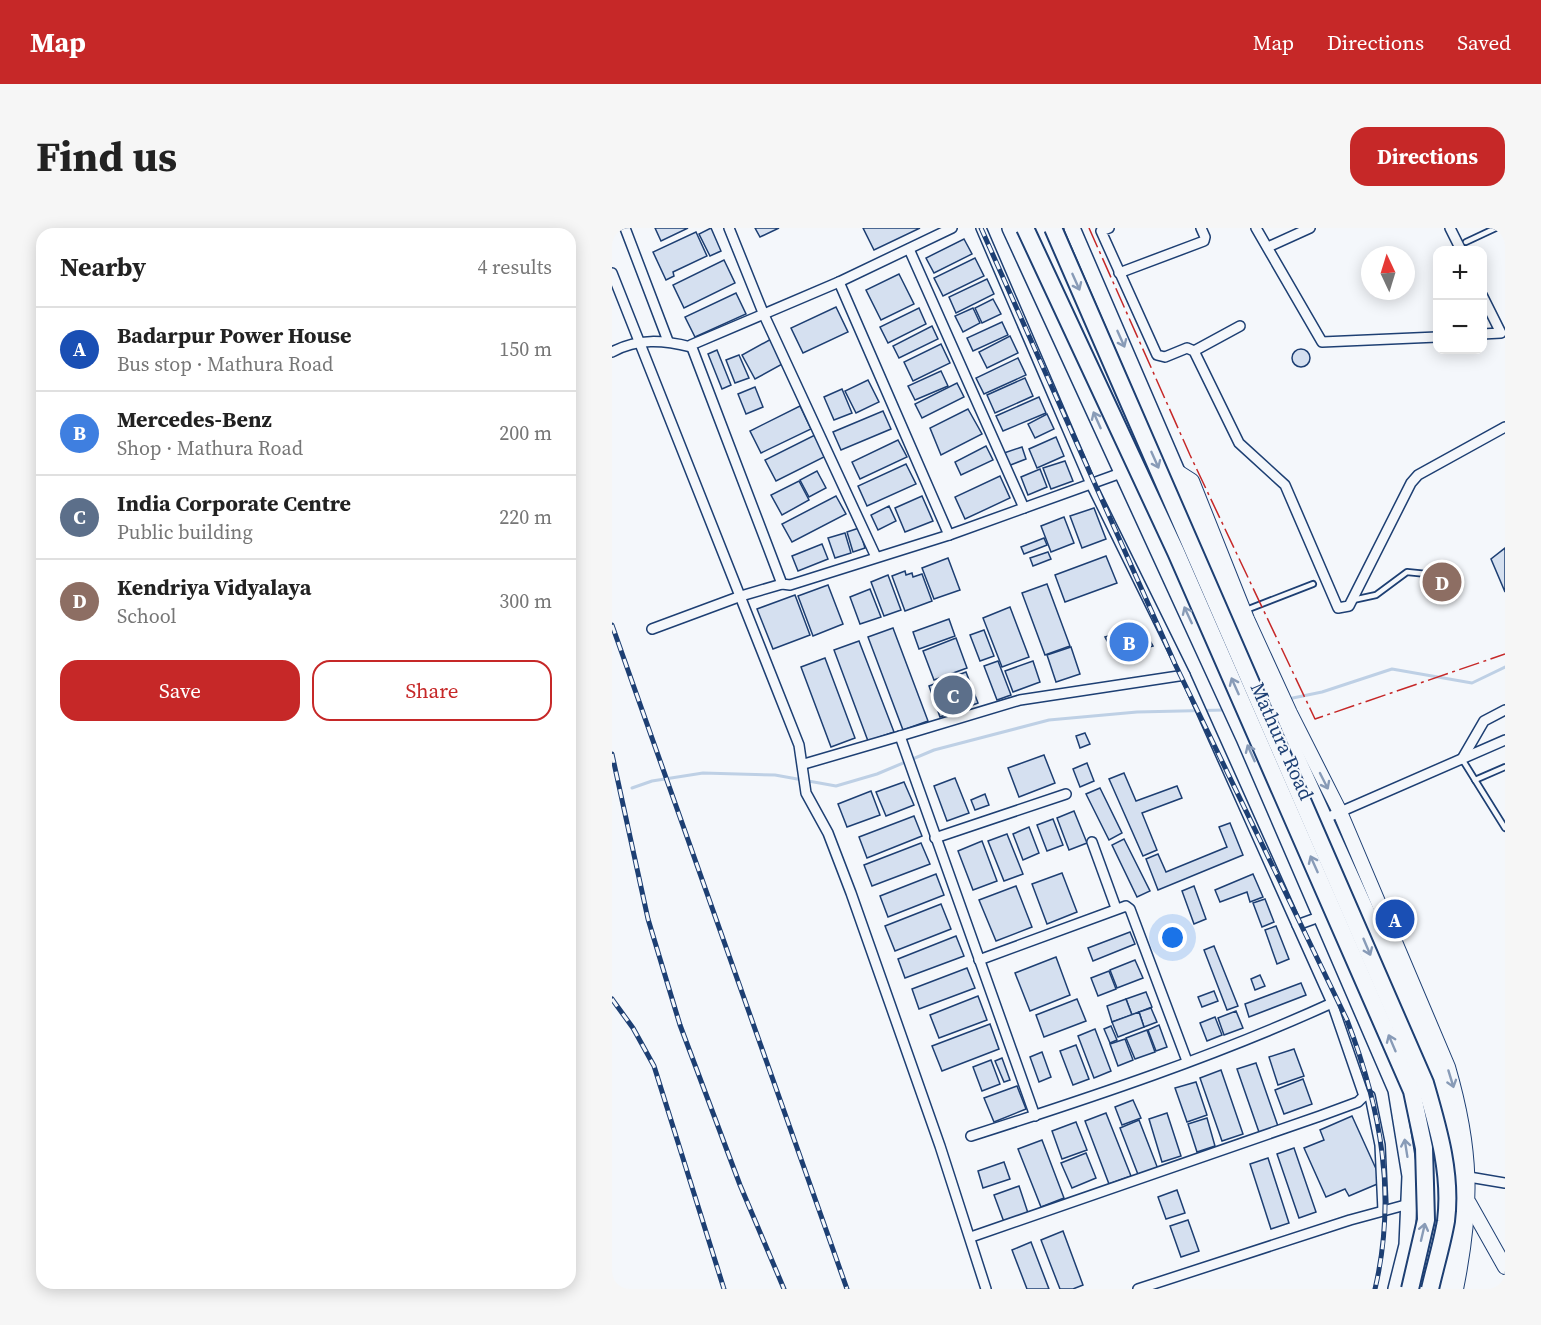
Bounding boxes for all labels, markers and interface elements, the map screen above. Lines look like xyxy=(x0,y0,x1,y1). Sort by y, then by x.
text: Map xyxy=(30,23,86,61)
text: Map xyxy=(1253,28,1294,57)
text: Directions xyxy=(1327,28,1424,57)
text: Saved xyxy=(1457,28,1511,57)
text: Find us xyxy=(36,127,177,185)
button: Directions xyxy=(1350,127,1505,186)
north arrow xyxy=(1361,246,1415,300)
map controls xyxy=(1433,246,1487,354)
button: + xyxy=(1433,246,1487,300)
text: Nearby xyxy=(60,249,146,285)
text: 4 results xyxy=(477,253,552,281)
one-way arrow xyxy=(1071,272,1083,290)
button: − xyxy=(1433,300,1487,354)
text: Badarpur Power House xyxy=(117,320,351,350)
one-way arrow xyxy=(1116,329,1127,348)
text: A xyxy=(73,335,86,363)
text: 150 m xyxy=(499,335,552,363)
text: Bus stop · Mathura Road xyxy=(117,350,333,378)
text: Mercedes-Benz xyxy=(117,404,272,434)
one-way arrow xyxy=(1091,411,1102,429)
text: B xyxy=(73,419,86,447)
text: 200 m xyxy=(499,419,552,447)
text: Shop · Mathura Road xyxy=(117,434,303,462)
one-way arrow xyxy=(1149,451,1161,469)
text: India Corporate Centre xyxy=(117,488,351,518)
text: C xyxy=(73,503,86,531)
text: 220 m xyxy=(499,503,552,531)
text: Public building xyxy=(117,518,253,546)
pin: D xyxy=(1422,560,1462,604)
text: Kendriya Vidyalaya xyxy=(117,572,311,602)
text: D xyxy=(72,587,87,615)
text: 300 m xyxy=(499,587,552,615)
text: School xyxy=(117,602,177,630)
one-way arrow xyxy=(1181,606,1193,624)
pin: B xyxy=(1110,620,1148,664)
button: Save xyxy=(60,660,300,721)
button: Share xyxy=(312,660,552,721)
pin: C xyxy=(934,672,972,718)
one-way arrow xyxy=(1229,677,1240,695)
street label: Mathura Road xyxy=(1244,678,1321,805)
one-way arrow xyxy=(1245,744,1256,763)
one-way arrow xyxy=(1319,772,1330,790)
one-way arrow xyxy=(1308,855,1319,873)
pin: A xyxy=(1376,896,1414,942)
your location xyxy=(1158,923,1187,952)
one-way arrow xyxy=(1362,937,1373,956)
one-way arrow xyxy=(1385,1034,1397,1052)
one-way arrow xyxy=(1446,1069,1457,1088)
one-way arrow xyxy=(1400,1139,1411,1159)
one-way arrow xyxy=(1418,1223,1429,1242)

